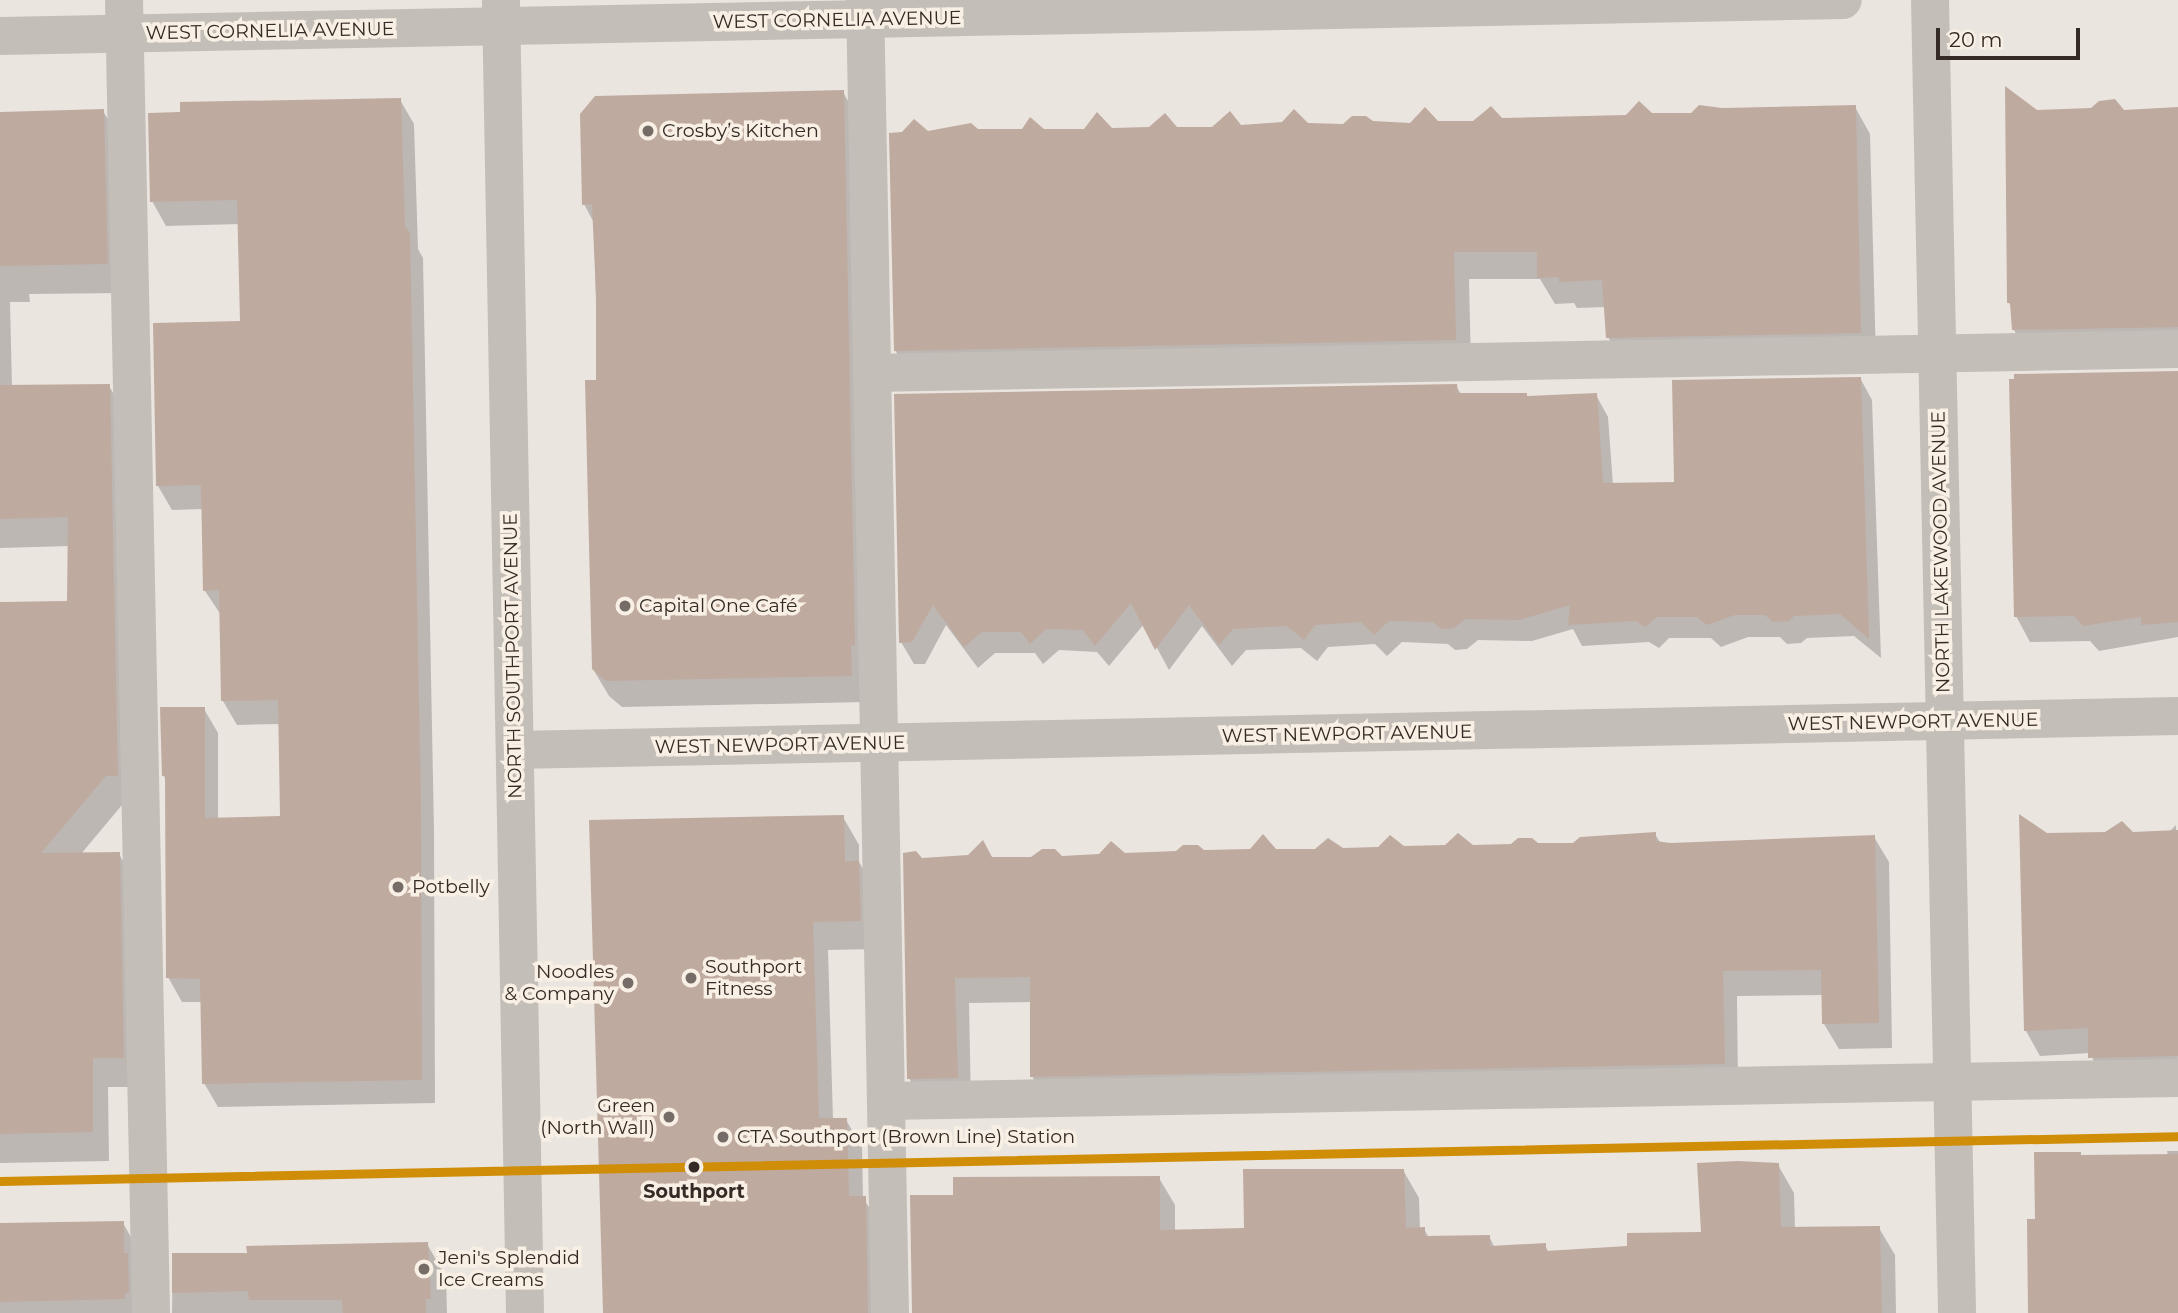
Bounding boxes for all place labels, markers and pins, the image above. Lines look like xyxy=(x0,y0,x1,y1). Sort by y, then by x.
place label: Crosby’s Kitchen xyxy=(662,120,819,142)
marker: Crosby’s Kitchen xyxy=(640,123,656,139)
place label: Capital One Café xyxy=(639,595,798,617)
marker: Capital One Café xyxy=(617,598,633,614)
place label: Potbelly xyxy=(412,876,490,898)
marker: Potbelly xyxy=(390,879,406,895)
place label: Southport Fitness xyxy=(705,956,802,1000)
place label: Noodles & Company xyxy=(504,961,614,1005)
marker: Southport Fitness xyxy=(683,970,699,986)
marker: Noodles & Company xyxy=(620,975,636,991)
place label: Green (North Wall) xyxy=(540,1095,655,1139)
marker: Green (North Wall) xyxy=(661,1109,677,1125)
place label: CTA Southport (Brown Line) Station xyxy=(737,1126,1075,1148)
marker: CTA Southport (Brown Line) Station xyxy=(715,1129,731,1145)
marker: Southport xyxy=(683,1156,705,1178)
place label: Southport xyxy=(643,1181,745,1203)
place label: Jeni's Splendid Ice Creams xyxy=(438,1247,580,1291)
marker: Jeni's Splendid Ice Creams xyxy=(416,1261,432,1277)

